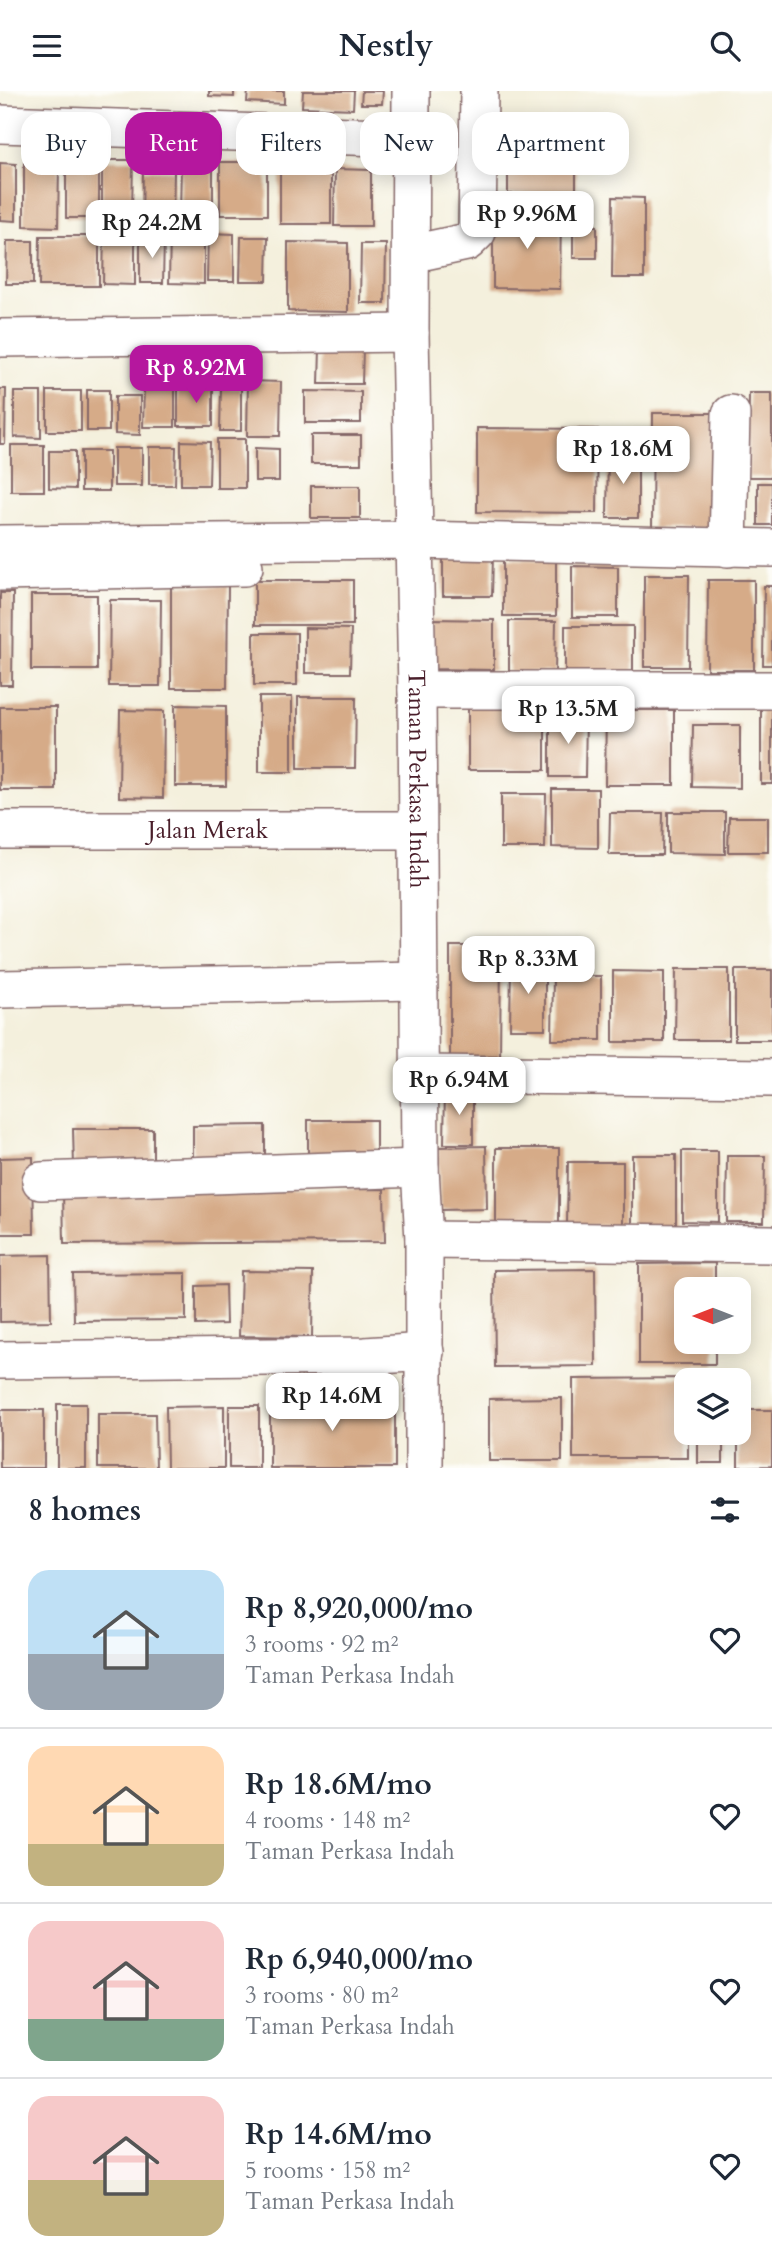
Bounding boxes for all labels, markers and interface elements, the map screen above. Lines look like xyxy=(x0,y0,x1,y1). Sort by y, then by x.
text: Nestly xyxy=(339,24,433,68)
icon: menu xyxy=(28,27,66,65)
icon: search xyxy=(706,27,744,65)
chip: Buy xyxy=(21,112,111,175)
chip: Rent xyxy=(125,112,222,175)
chip: Filters xyxy=(236,112,346,175)
chip: New xyxy=(360,112,458,175)
chip: Apartment xyxy=(472,112,629,175)
pin: Rp 9.96M xyxy=(455,191,599,251)
text: Rp 9.96M xyxy=(477,198,577,229)
pin: Rp 24.2M xyxy=(80,201,224,260)
text: Rp 24.2M xyxy=(102,207,202,238)
pin: Rp 8.92M xyxy=(124,345,268,405)
text: Rp 8.92M xyxy=(146,352,246,383)
pin: Rp 18.6M xyxy=(551,427,695,486)
text: Rp 18.6M xyxy=(573,433,673,464)
street label: Taman Perkasa Indah xyxy=(400,669,434,888)
pin: Rp 13.5M xyxy=(496,687,640,746)
text: Rp 13.5M xyxy=(518,693,618,724)
street label: Jalan Merak xyxy=(145,814,268,847)
pin: Rp 8.33M xyxy=(456,937,600,996)
text: Rp 8.33M xyxy=(478,943,578,974)
pin: Rp 6.94M xyxy=(387,1058,531,1117)
text: Rp 6.94M xyxy=(409,1064,509,1095)
north arrow xyxy=(674,1277,751,1355)
map controls xyxy=(674,1277,751,1445)
button: layers xyxy=(674,1368,751,1445)
pin: Rp 14.6M xyxy=(260,1373,404,1433)
text: Rp 14.6M xyxy=(282,1380,382,1411)
text: 8 homes xyxy=(28,1490,141,1531)
icon: filters xyxy=(706,1491,744,1529)
text: Rp 8,920,000/mo xyxy=(245,1588,473,1629)
icon: home xyxy=(84,1598,168,1682)
icon: heart xyxy=(706,1621,744,1659)
text: 3 rooms · 92 m² xyxy=(245,1629,398,1660)
text: Taman Perkasa Indah xyxy=(245,1660,455,1691)
text: Rp 18.6M/mo xyxy=(245,1764,432,1805)
icon: home xyxy=(84,1774,168,1858)
icon: heart xyxy=(706,1797,744,1835)
text: 4 rooms · 148 m² xyxy=(245,1805,410,1836)
text: Taman Perkasa Indah xyxy=(245,1836,455,1867)
text: Rp 6,940,000/mo xyxy=(245,1939,473,1980)
icon: home xyxy=(84,1949,168,2033)
icon: heart xyxy=(706,1972,744,2010)
text: 3 rooms · 80 m² xyxy=(245,1980,398,2011)
text: Taman Perkasa Indah xyxy=(245,2011,455,2042)
text: Rp 14.6M/mo xyxy=(245,2114,432,2155)
icon: home xyxy=(84,2124,168,2208)
icon: heart xyxy=(706,2147,744,2185)
text: 5 rooms · 158 m² xyxy=(245,2155,410,2186)
text: Taman Perkasa Indah xyxy=(245,2186,455,2217)

